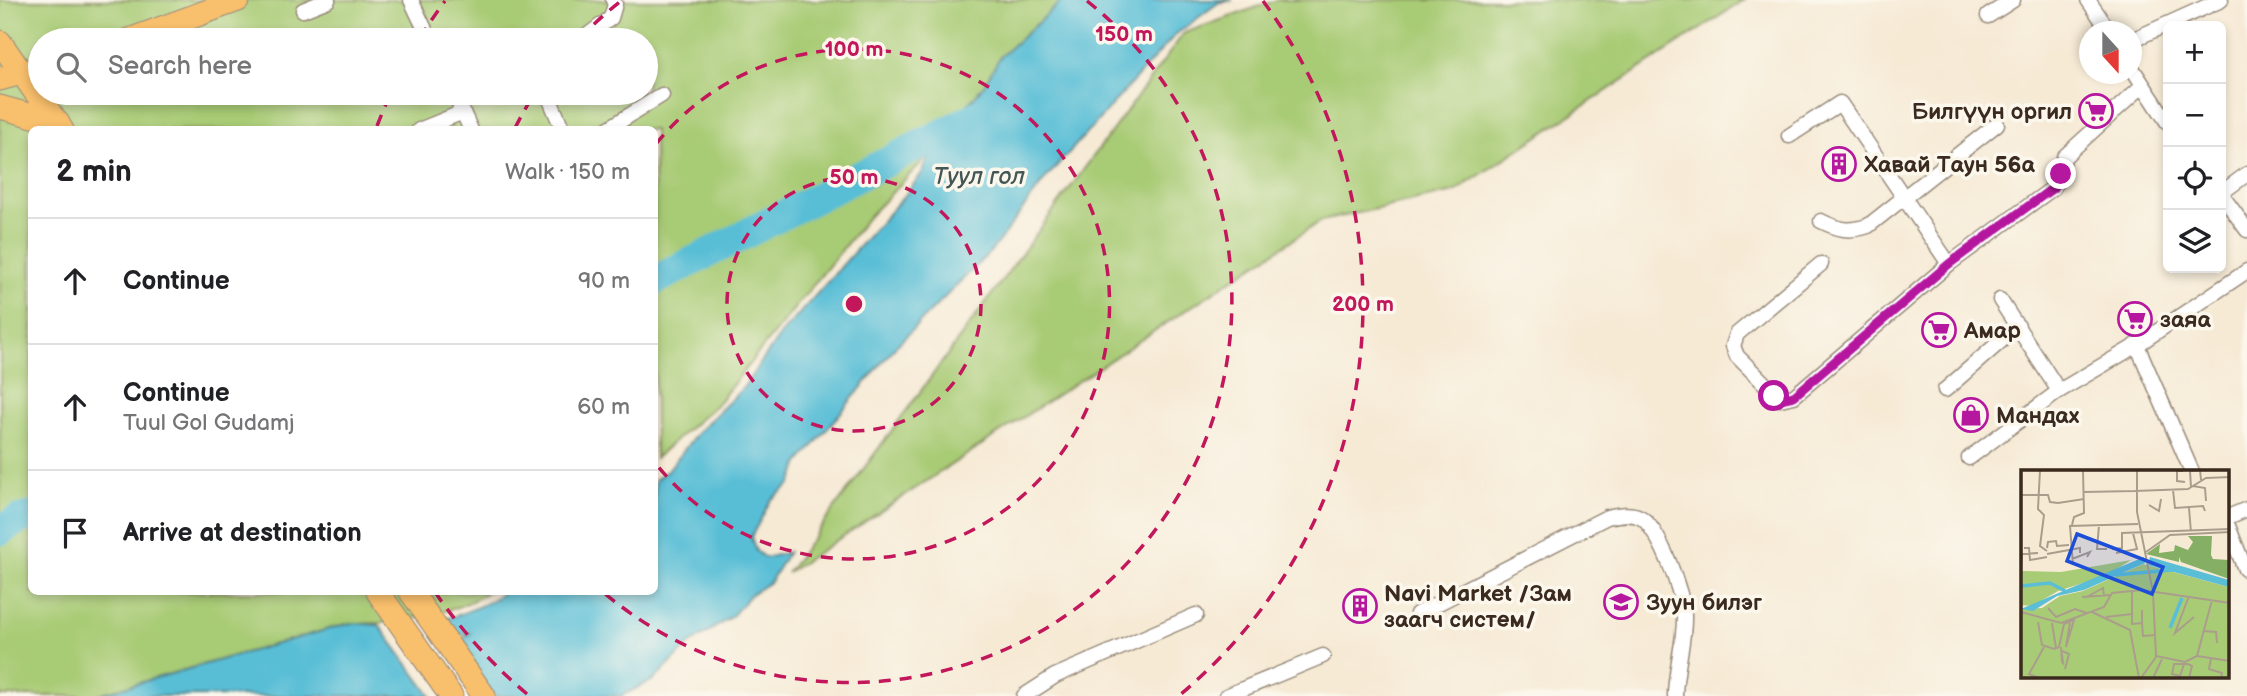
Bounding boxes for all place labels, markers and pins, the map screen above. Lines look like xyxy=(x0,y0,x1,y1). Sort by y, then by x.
supermarket icon: Билгүүн оргил xyxy=(2077,92,2115,130)
place label: Билгүүн оргил xyxy=(1912,98,2072,126)
building icon: Хавай Таун 56а xyxy=(1820,145,1858,183)
place label: Хавай Таун 56а xyxy=(1863,151,2036,179)
centre of rings xyxy=(842,292,866,316)
supermarket icon: заяа xyxy=(2116,300,2154,338)
place label: заяа xyxy=(2160,306,2212,334)
supermarket icon: Амар xyxy=(1920,311,1958,349)
place label: Амар xyxy=(1963,317,2021,345)
shop icon: Мандах xyxy=(1952,396,1990,434)
place label: Мандах xyxy=(1996,402,2080,430)
place label: Navi Market /Зам заагч систем/ xyxy=(1384,580,1572,634)
school or university icon: Зуун билэг xyxy=(1602,583,1640,621)
building icon: Navi Market /Зам заагч систем/ xyxy=(1341,587,1379,625)
place label: Зуун билэг xyxy=(1646,589,1762,617)

